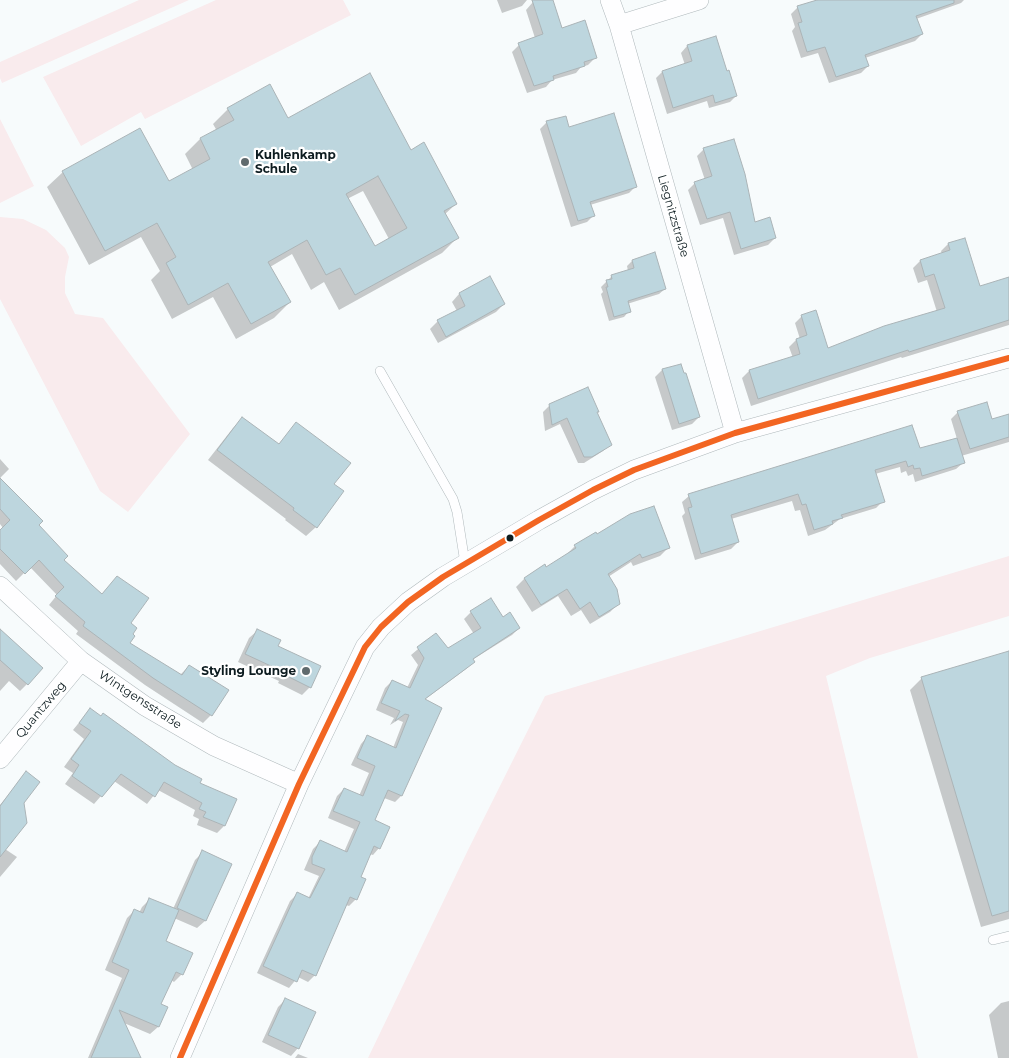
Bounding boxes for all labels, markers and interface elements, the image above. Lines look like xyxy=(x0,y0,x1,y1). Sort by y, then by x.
place label: Kuhlenkamp Schule xyxy=(255,148,336,176)
marker: Kuhlenkamp Schule xyxy=(239,156,251,168)
street label: Liegnitzstraße xyxy=(654,173,692,259)
unlabelled marker xyxy=(505,533,515,543)
place label: Styling Lounge xyxy=(201,664,296,678)
marker: Styling Lounge xyxy=(300,665,312,677)
street label: Wintgensstraße xyxy=(96,668,184,732)
street label: Quantzweg xyxy=(13,679,69,741)

